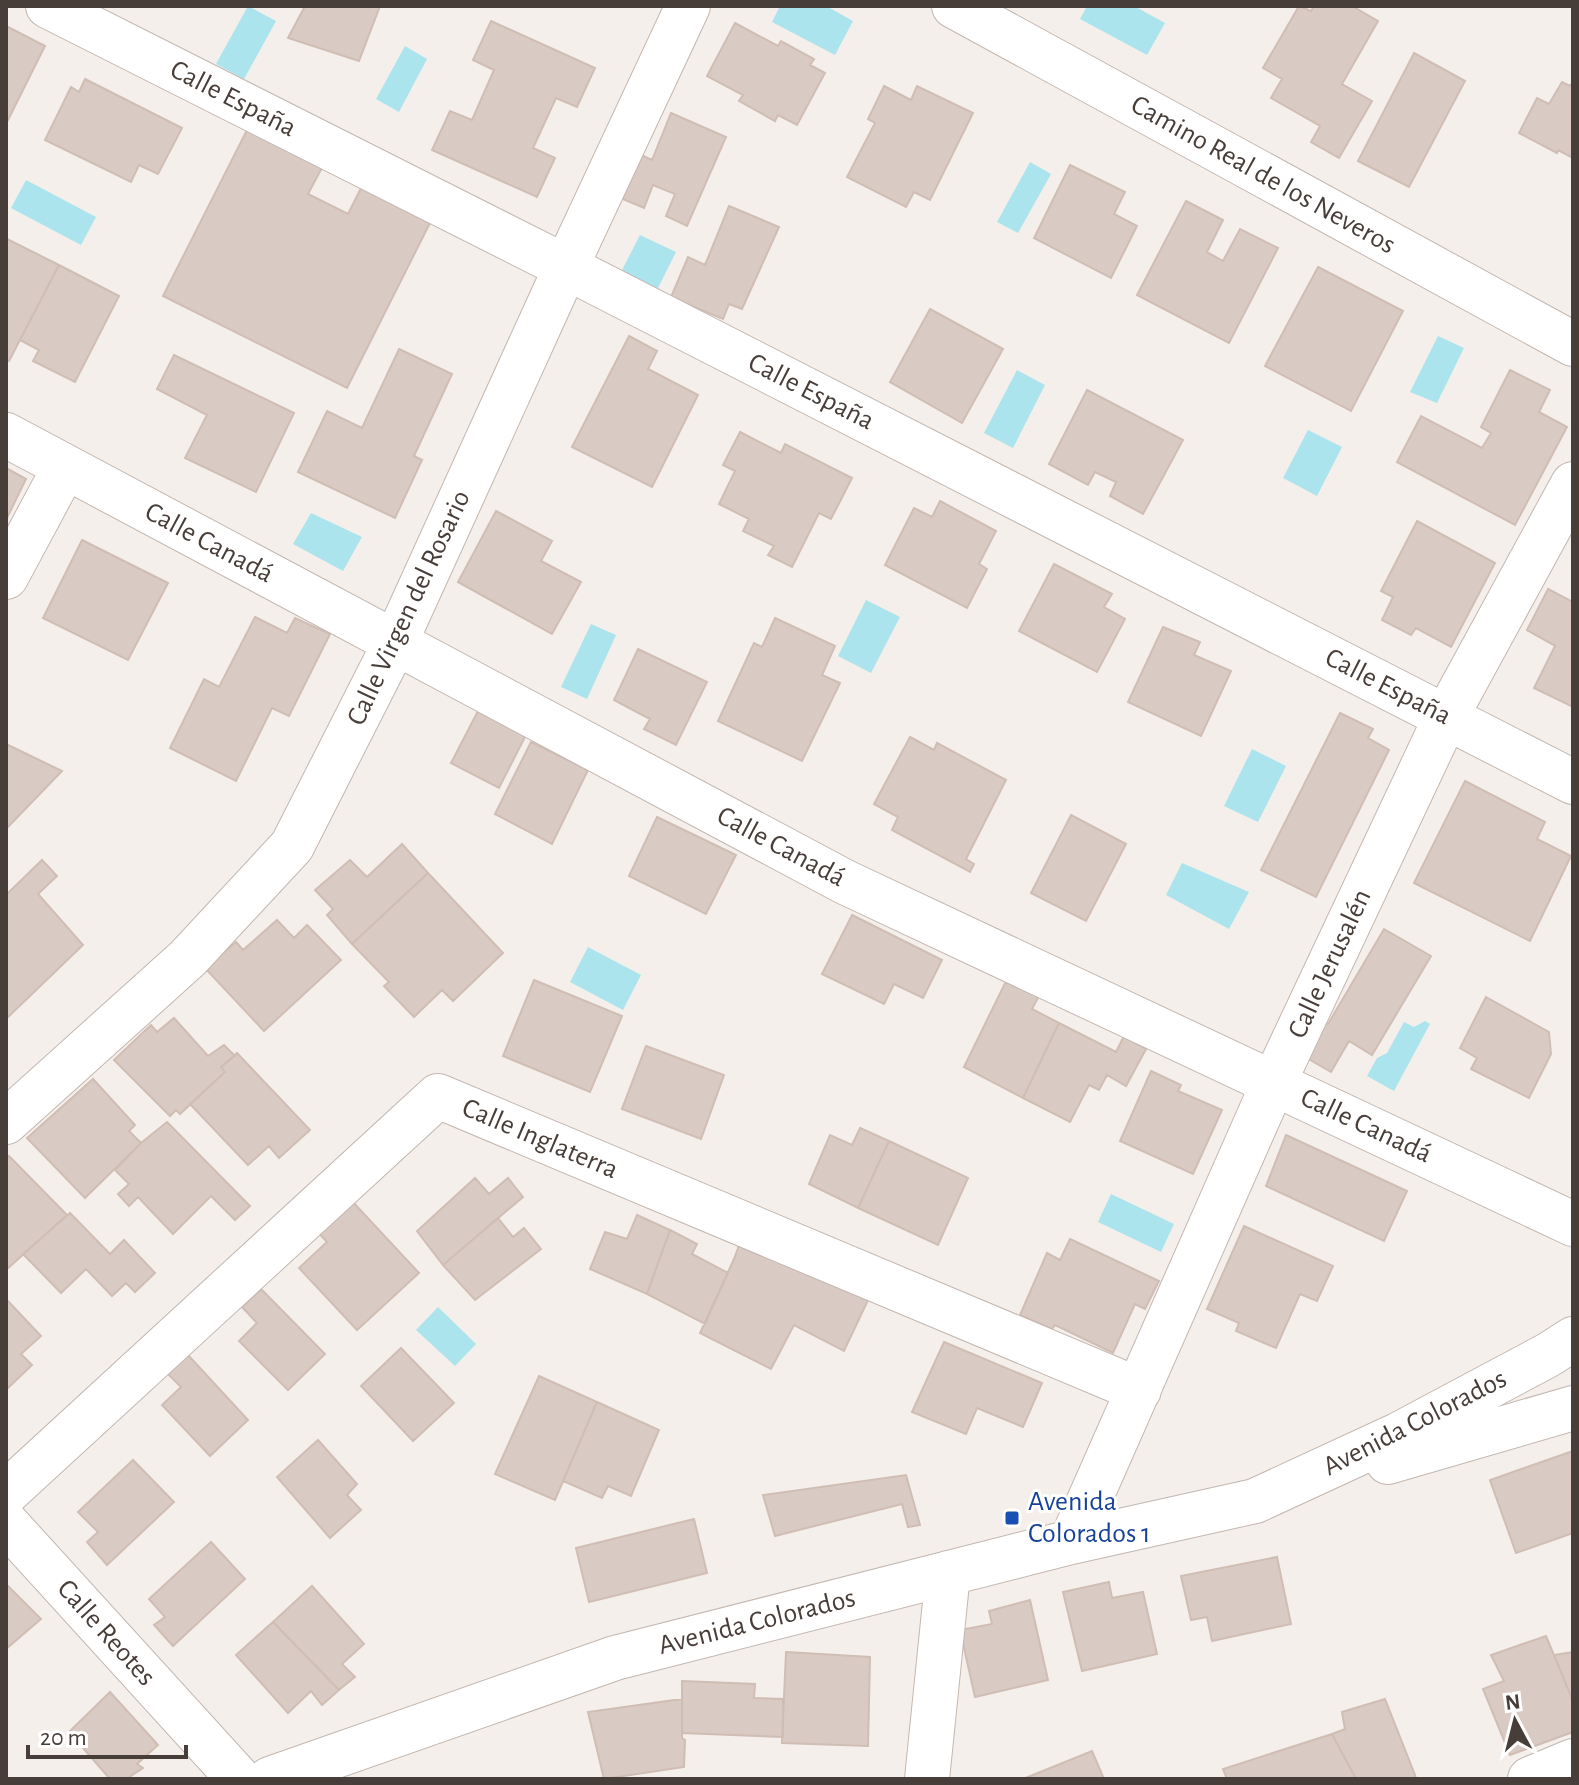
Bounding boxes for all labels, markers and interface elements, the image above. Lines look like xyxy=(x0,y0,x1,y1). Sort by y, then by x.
street label: Calle España xyxy=(166,55,300,143)
street label: Camino Real de los Neveros xyxy=(1126,91,1400,259)
street label: Calle España xyxy=(744,348,878,436)
street label: Calle Virgen del Rosario xyxy=(342,486,476,730)
street label: Calle Canadá xyxy=(140,498,278,588)
street label: Calle España xyxy=(1321,643,1455,731)
street label: Calle Canadá xyxy=(712,802,850,892)
street label: Calle Jerusalén xyxy=(1283,885,1377,1043)
street label: Calle Canadá xyxy=(1296,1084,1436,1168)
street label: Calle Inglaterra xyxy=(458,1094,622,1184)
street label: Avenida Colorados xyxy=(1319,1365,1511,1481)
place label: Avenida Colorados 1 xyxy=(1028,1488,1151,1548)
marker: Avenida Colorados 1 xyxy=(1003,1509,1021,1527)
street label: Calle Reotes xyxy=(51,1575,161,1691)
street label: Avenida Colorados xyxy=(656,1584,858,1660)
north arrow xyxy=(1475,1681,1555,1761)
text: N xyxy=(1504,1690,1522,1714)
scale bar xyxy=(28,1709,186,1759)
text: 20 m xyxy=(40,1726,87,1750)

